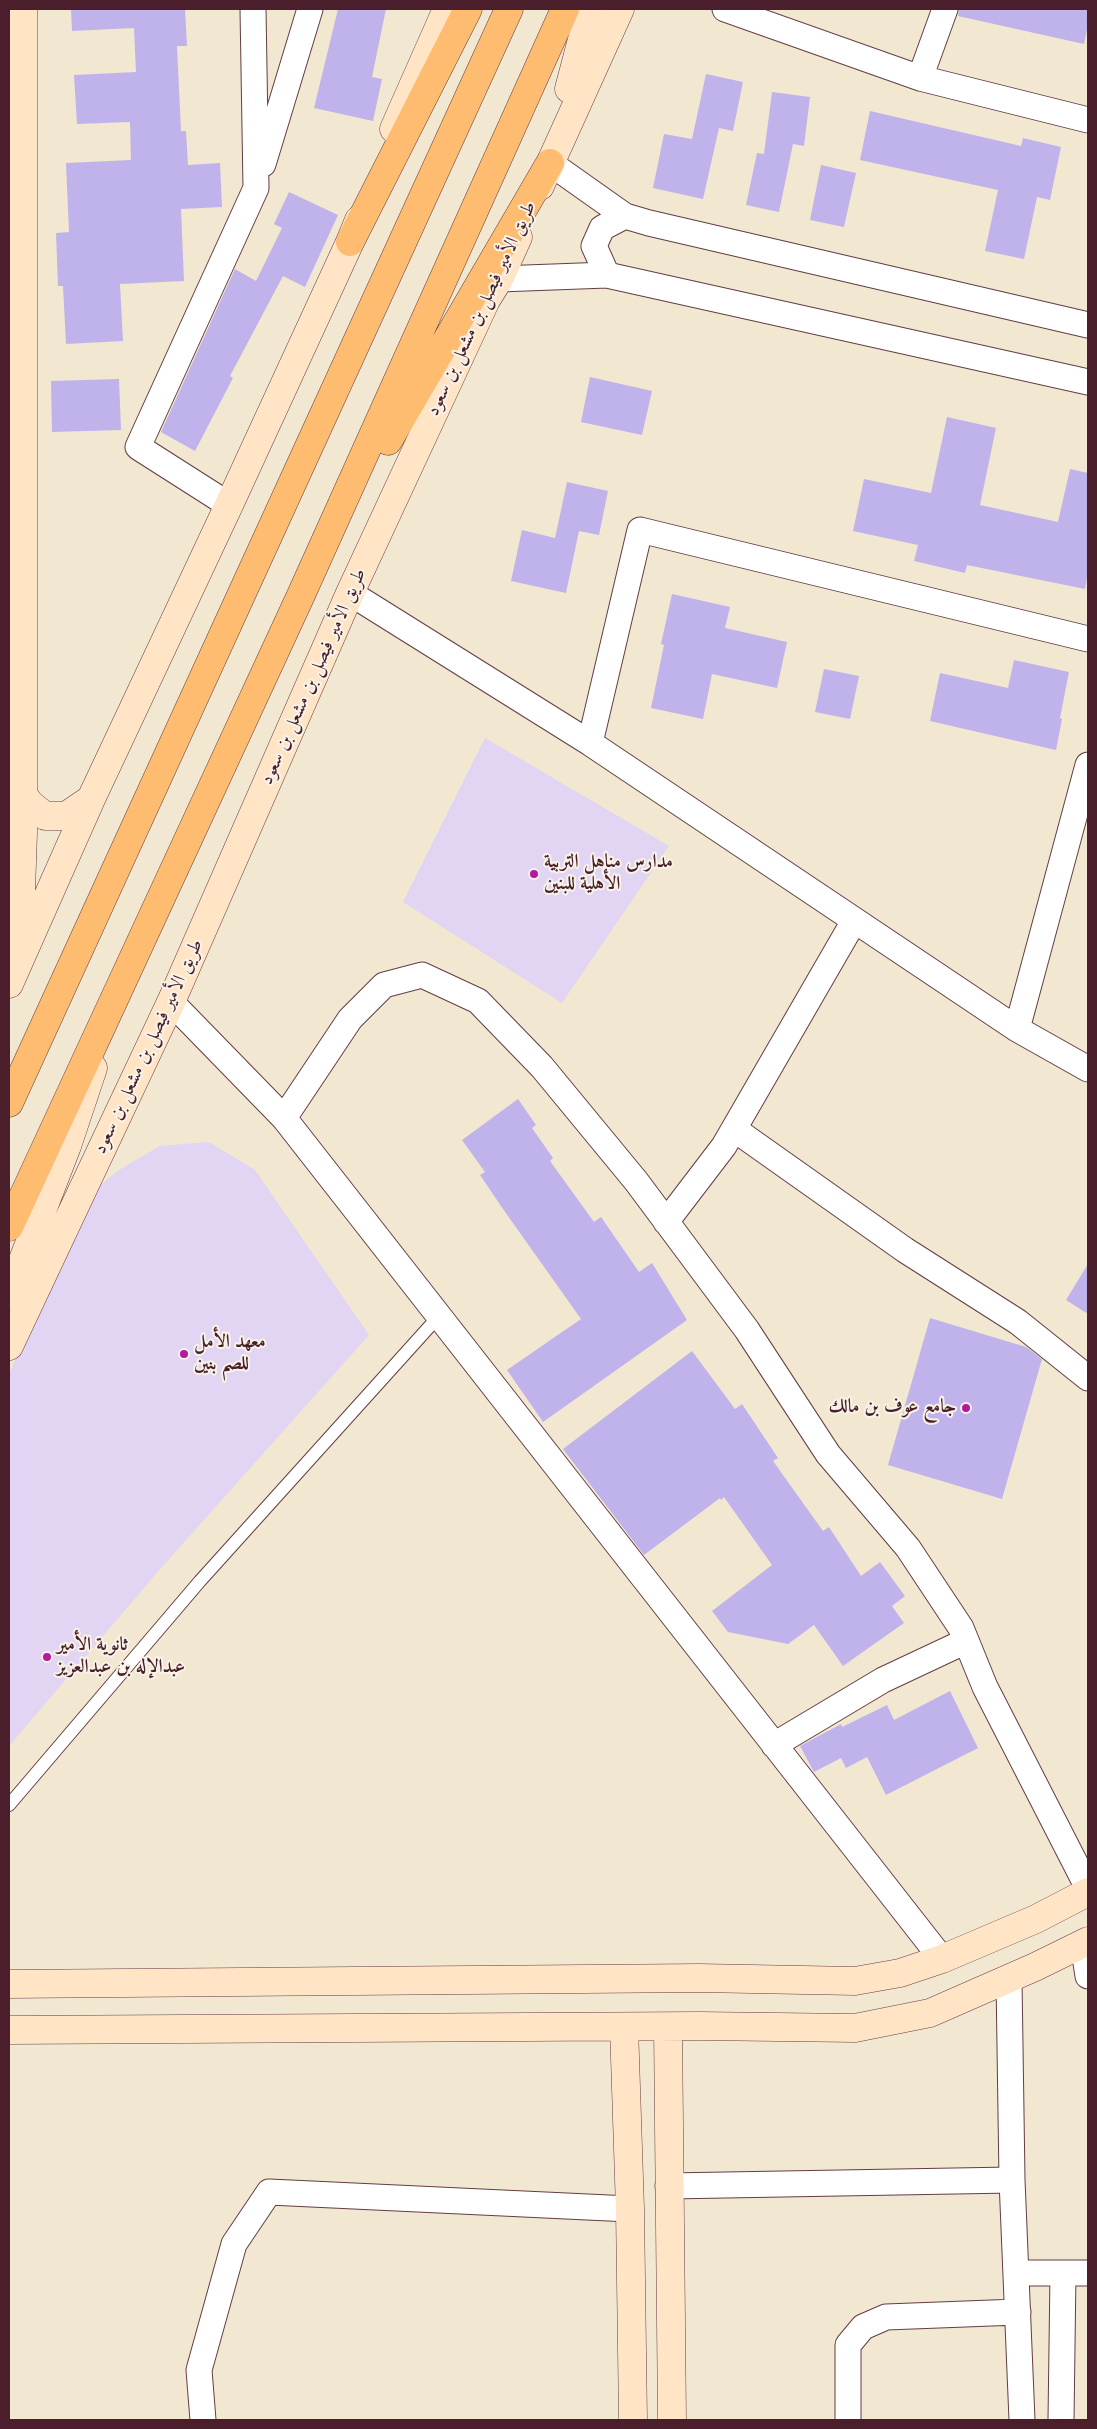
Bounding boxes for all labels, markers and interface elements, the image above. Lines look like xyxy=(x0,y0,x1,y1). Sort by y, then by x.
street label: طريق الأمير فيصل بن مشعل بن سعود xyxy=(422,198,542,420)
street label: طريق الأمير فيصل بن مشعل بن سعود xyxy=(256,565,372,789)
place label: مدارس مناهل التربية الأهلية للبنين xyxy=(544,852,673,896)
marker: مدارس مناهل التربية الأهلية للبنين xyxy=(528,868,540,880)
street label: طريق الأمير فيصل بن مشعل بن سعود xyxy=(89,936,209,1158)
place label: معهد الأمل للصم بنين xyxy=(194,1332,266,1376)
marker: معهد الأمل للصم بنين xyxy=(178,1348,190,1360)
place label: جامع عوف بن مالك xyxy=(829,1397,956,1419)
marker: جامع عوف بن مالك xyxy=(960,1402,972,1414)
place label: ثانوية الأمير عبدالإله بن عبدالعزيز xyxy=(57,1635,185,1679)
marker: ثانوية الأمير عبدالإله بن عبدالعزيز xyxy=(41,1651,53,1663)

